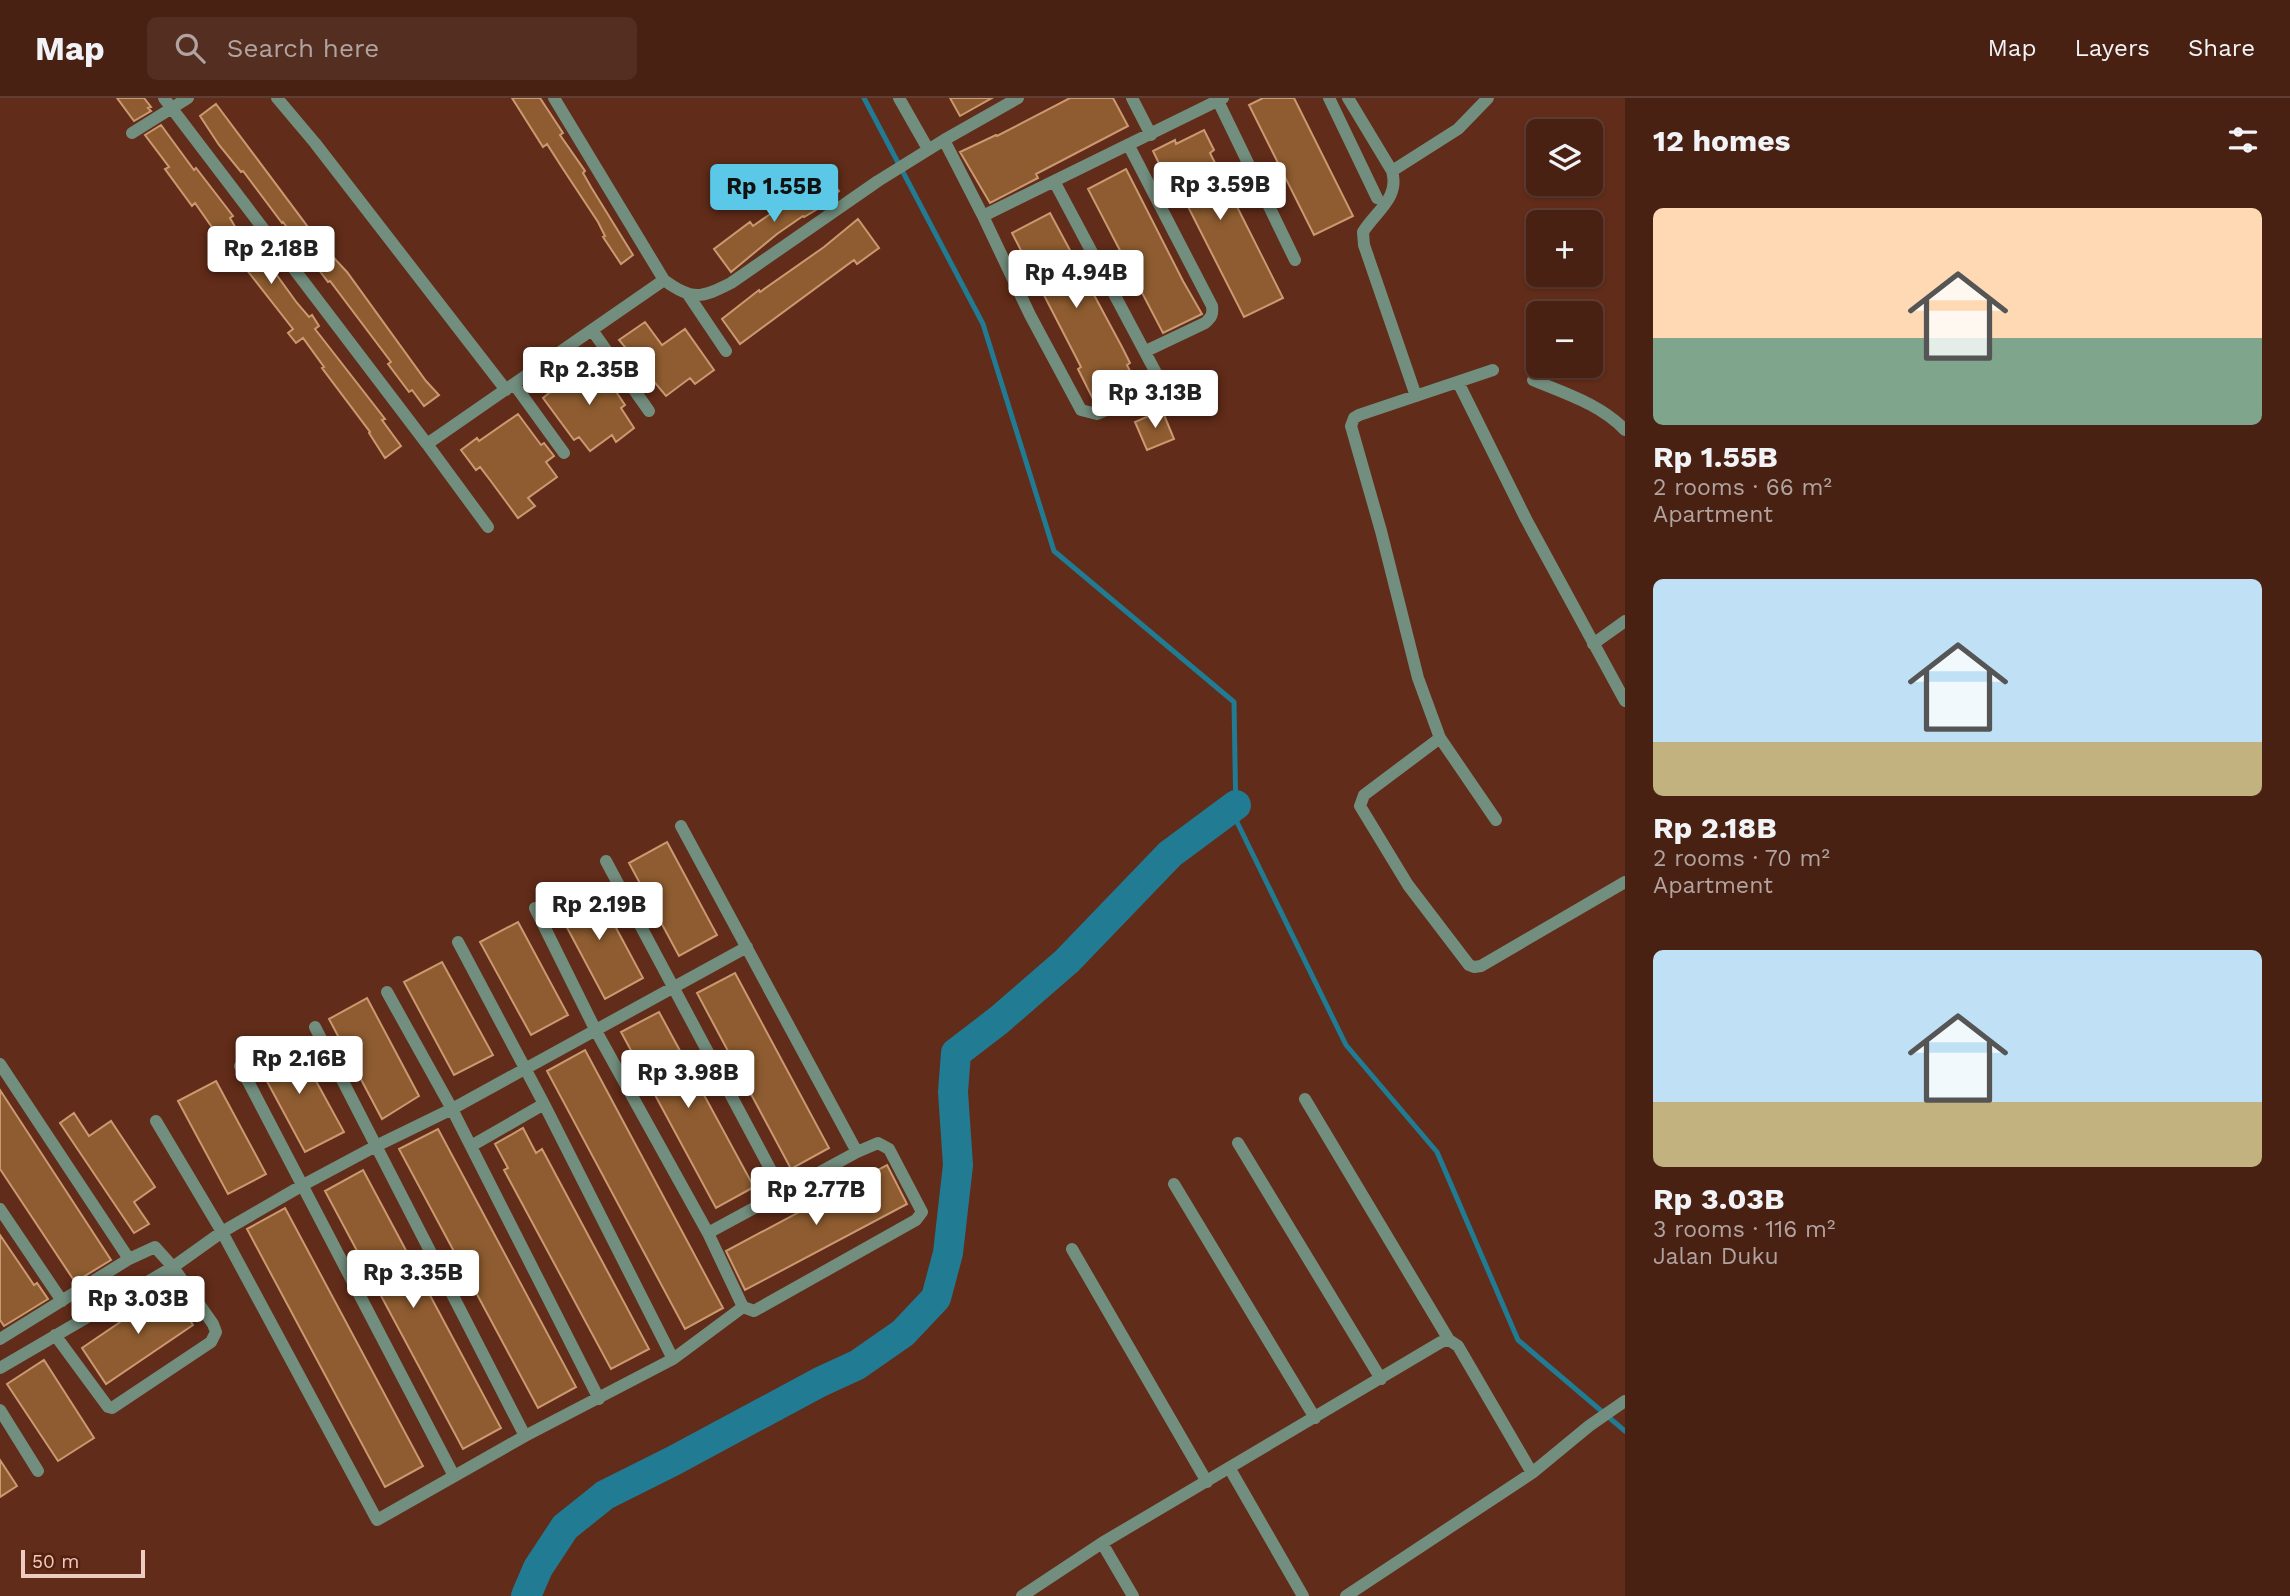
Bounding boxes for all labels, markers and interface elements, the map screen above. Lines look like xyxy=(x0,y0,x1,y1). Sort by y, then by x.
search box xyxy=(147,17,637,80)
text: Map xyxy=(35,29,105,68)
icon: search xyxy=(171,29,209,67)
text: Search here xyxy=(227,33,379,63)
text: Map xyxy=(1988,34,2036,62)
text: Layers xyxy=(2074,34,2150,62)
text: Share xyxy=(2188,34,2255,62)
map controls xyxy=(1526,119,1603,378)
button: layers xyxy=(1526,119,1603,196)
icon: filters xyxy=(2224,121,2262,159)
text: 12 homes xyxy=(1653,123,1791,158)
pin: Rp 3.59B xyxy=(1148,162,1292,222)
pin: Rp 1.55B xyxy=(702,164,846,224)
text: Rp 3.59B xyxy=(1170,171,1270,198)
text: Rp 1.55B xyxy=(726,173,822,200)
button: + xyxy=(1526,210,1603,287)
pin: Rp 2.18B xyxy=(199,226,343,286)
text: Rp 2.18B xyxy=(224,235,318,262)
pin: Rp 4.94B xyxy=(1004,250,1148,310)
icon: home xyxy=(1895,253,2021,379)
text: Rp 4.94B xyxy=(1025,259,1128,286)
button: − xyxy=(1526,301,1603,378)
pin: Rp 2.35B xyxy=(517,348,661,407)
text: Rp 2.35B xyxy=(539,356,639,383)
pin: Rp 3.13B xyxy=(1083,370,1227,430)
text: Rp 3.13B xyxy=(1108,379,1202,406)
text: Rp 1.55B xyxy=(1653,439,1778,474)
text: 2 rooms · 66 m² xyxy=(1653,474,1832,501)
text: Apartment xyxy=(1653,501,1773,528)
icon: home xyxy=(1895,624,2021,750)
text: Rp 2.18B xyxy=(1653,810,1777,845)
text: 2 rooms · 70 m² xyxy=(1653,845,1830,872)
text: Apartment xyxy=(1653,872,1773,899)
pin: Rp 2.19B xyxy=(527,882,671,942)
text: Rp 2.19B xyxy=(552,891,646,918)
icon: home xyxy=(1895,995,2021,1121)
pin: Rp 2.16B xyxy=(227,1037,371,1096)
text: Rp 2.16B xyxy=(252,1045,346,1072)
pin: Rp 3.98B xyxy=(616,1051,760,1110)
text: Rp 3.98B xyxy=(637,1059,739,1086)
pin: Rp 2.77B xyxy=(744,1168,888,1227)
text: Rp 2.77B xyxy=(767,1176,865,1203)
text: Rp 3.03B xyxy=(1653,1181,1785,1216)
text: 3 rooms · 116 m² xyxy=(1653,1216,1835,1243)
text: Jalan Duku xyxy=(1653,1243,1779,1270)
pin: Rp 3.35B xyxy=(341,1250,485,1310)
text: Rp 3.35B xyxy=(363,1259,463,1286)
pin: Rp 3.03B xyxy=(66,1276,210,1336)
text: Rp 3.03B xyxy=(88,1285,188,1312)
scale bar xyxy=(21,1547,145,1579)
text: 50 m xyxy=(32,1550,79,1573)

